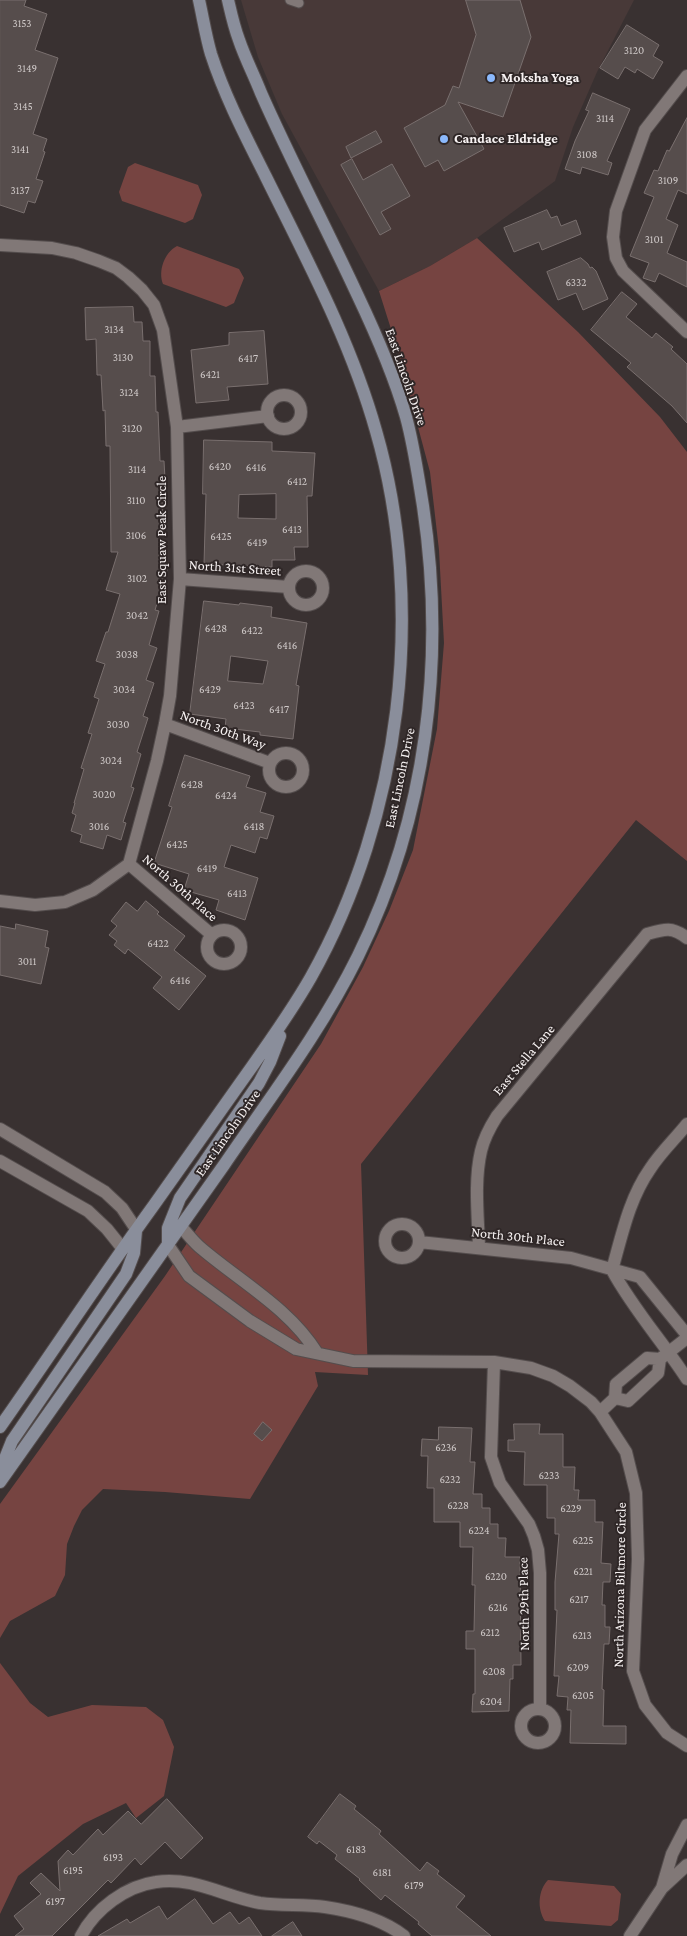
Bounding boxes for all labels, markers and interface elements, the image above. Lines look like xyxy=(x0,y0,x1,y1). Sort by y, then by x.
house number: 3153 xyxy=(12,17,32,31)
house number: 3120 xyxy=(624,44,644,58)
house number: 3149 xyxy=(17,62,37,76)
place label: Moksha Yoga xyxy=(501,70,579,86)
marker: Moksha Yoga xyxy=(485,72,497,84)
house number: 3145 xyxy=(13,100,33,114)
house number: 3114 xyxy=(596,112,614,126)
place label: Candace Eldridge xyxy=(454,131,558,147)
marker: Candace Eldridge xyxy=(438,133,450,145)
house number: 3141 xyxy=(11,143,29,157)
house number: 3108 xyxy=(576,148,598,162)
house number: 3109 xyxy=(658,174,678,188)
house number: 3137 xyxy=(10,184,30,198)
house number: 3101 xyxy=(645,233,663,247)
house number: 6332 xyxy=(566,276,586,290)
house number: 3134 xyxy=(104,323,124,337)
street label: East Lincoln Drive xyxy=(381,326,431,428)
house number: 3130 xyxy=(113,351,133,365)
house number: 6417 xyxy=(238,352,258,366)
house number: 6421 xyxy=(200,368,220,382)
house number: 3124 xyxy=(119,386,139,400)
house number: 3120 xyxy=(122,422,142,436)
house number: 6420 xyxy=(209,460,231,474)
house number: 6416 xyxy=(246,461,266,475)
house number: 3114 xyxy=(128,463,146,477)
house number: 6412 xyxy=(287,475,307,489)
street label: East Squaw Peak Circle xyxy=(154,476,170,604)
house number: 3110 xyxy=(127,494,145,508)
house number: 6413 xyxy=(282,523,302,537)
house number: 3106 xyxy=(126,529,146,543)
house number: 6425 xyxy=(210,530,232,544)
house number: 6419 xyxy=(247,536,267,550)
street label: North 31st Street xyxy=(188,556,282,580)
house number: 3102 xyxy=(127,572,147,586)
house number: 3042 xyxy=(126,609,148,623)
house number: 6428 xyxy=(205,622,227,636)
house number: 6422 xyxy=(241,624,263,638)
house number: 6416 xyxy=(277,639,297,653)
house number: 3038 xyxy=(116,648,138,662)
house number: 3034 xyxy=(113,683,135,697)
house number: 6429 xyxy=(199,683,221,697)
house number: 6423 xyxy=(233,699,255,713)
house number: 6417 xyxy=(269,703,289,717)
street label: North 30th Way xyxy=(178,707,268,753)
house number: 3030 xyxy=(107,718,129,732)
street label: East Lincoln Drive xyxy=(381,726,419,830)
house number: 3024 xyxy=(100,754,122,768)
house number: 6428 xyxy=(181,778,203,792)
house number: 3020 xyxy=(93,788,115,802)
house number: 6424 xyxy=(215,789,237,803)
house number: 3016 xyxy=(89,820,109,834)
house number: 6418 xyxy=(244,820,264,834)
house number: 6425 xyxy=(166,838,188,852)
street label: North 30th Place xyxy=(139,851,221,925)
house number: 6419 xyxy=(197,862,217,876)
house number: 6413 xyxy=(227,887,247,901)
house number: 6422 xyxy=(147,937,169,951)
house number: 3011 xyxy=(18,955,36,969)
house number: 6416 xyxy=(170,974,190,988)
street label: East Stella Lane xyxy=(489,1021,559,1099)
street label: East Lincoln Drive xyxy=(192,1086,264,1180)
street label: North 30th Place xyxy=(470,1224,566,1250)
house number: 6236 xyxy=(435,1441,457,1455)
house number: 6233 xyxy=(538,1469,560,1483)
house number: 6232 xyxy=(439,1473,461,1487)
house number: 6228 xyxy=(447,1499,469,1513)
house number: 6229 xyxy=(560,1502,582,1516)
street label: North Arizona Biltmore Circle xyxy=(610,1502,630,1668)
house number: 6224 xyxy=(468,1524,490,1538)
house number: 6225 xyxy=(573,1534,593,1548)
street label: North 29th Place xyxy=(515,1557,533,1651)
house number: 6221 xyxy=(573,1565,593,1579)
house number: 6220 xyxy=(485,1570,507,1584)
house number: 6217 xyxy=(569,1593,589,1607)
house number: 6216 xyxy=(488,1601,508,1615)
house number: 6212 xyxy=(480,1626,500,1640)
house number: 6213 xyxy=(572,1629,592,1643)
house number: 6209 xyxy=(567,1661,589,1675)
house number: 6208 xyxy=(483,1665,505,1679)
house number: 6205 xyxy=(572,1689,594,1703)
house number: 6204 xyxy=(480,1695,502,1709)
house number: 6183 xyxy=(346,1843,366,1857)
house number: 6193 xyxy=(103,1851,123,1865)
house number: 6195 xyxy=(63,1864,83,1878)
house number: 6181 xyxy=(373,1866,391,1880)
house number: 6179 xyxy=(404,1879,424,1893)
house number: 6197 xyxy=(45,1895,65,1909)

